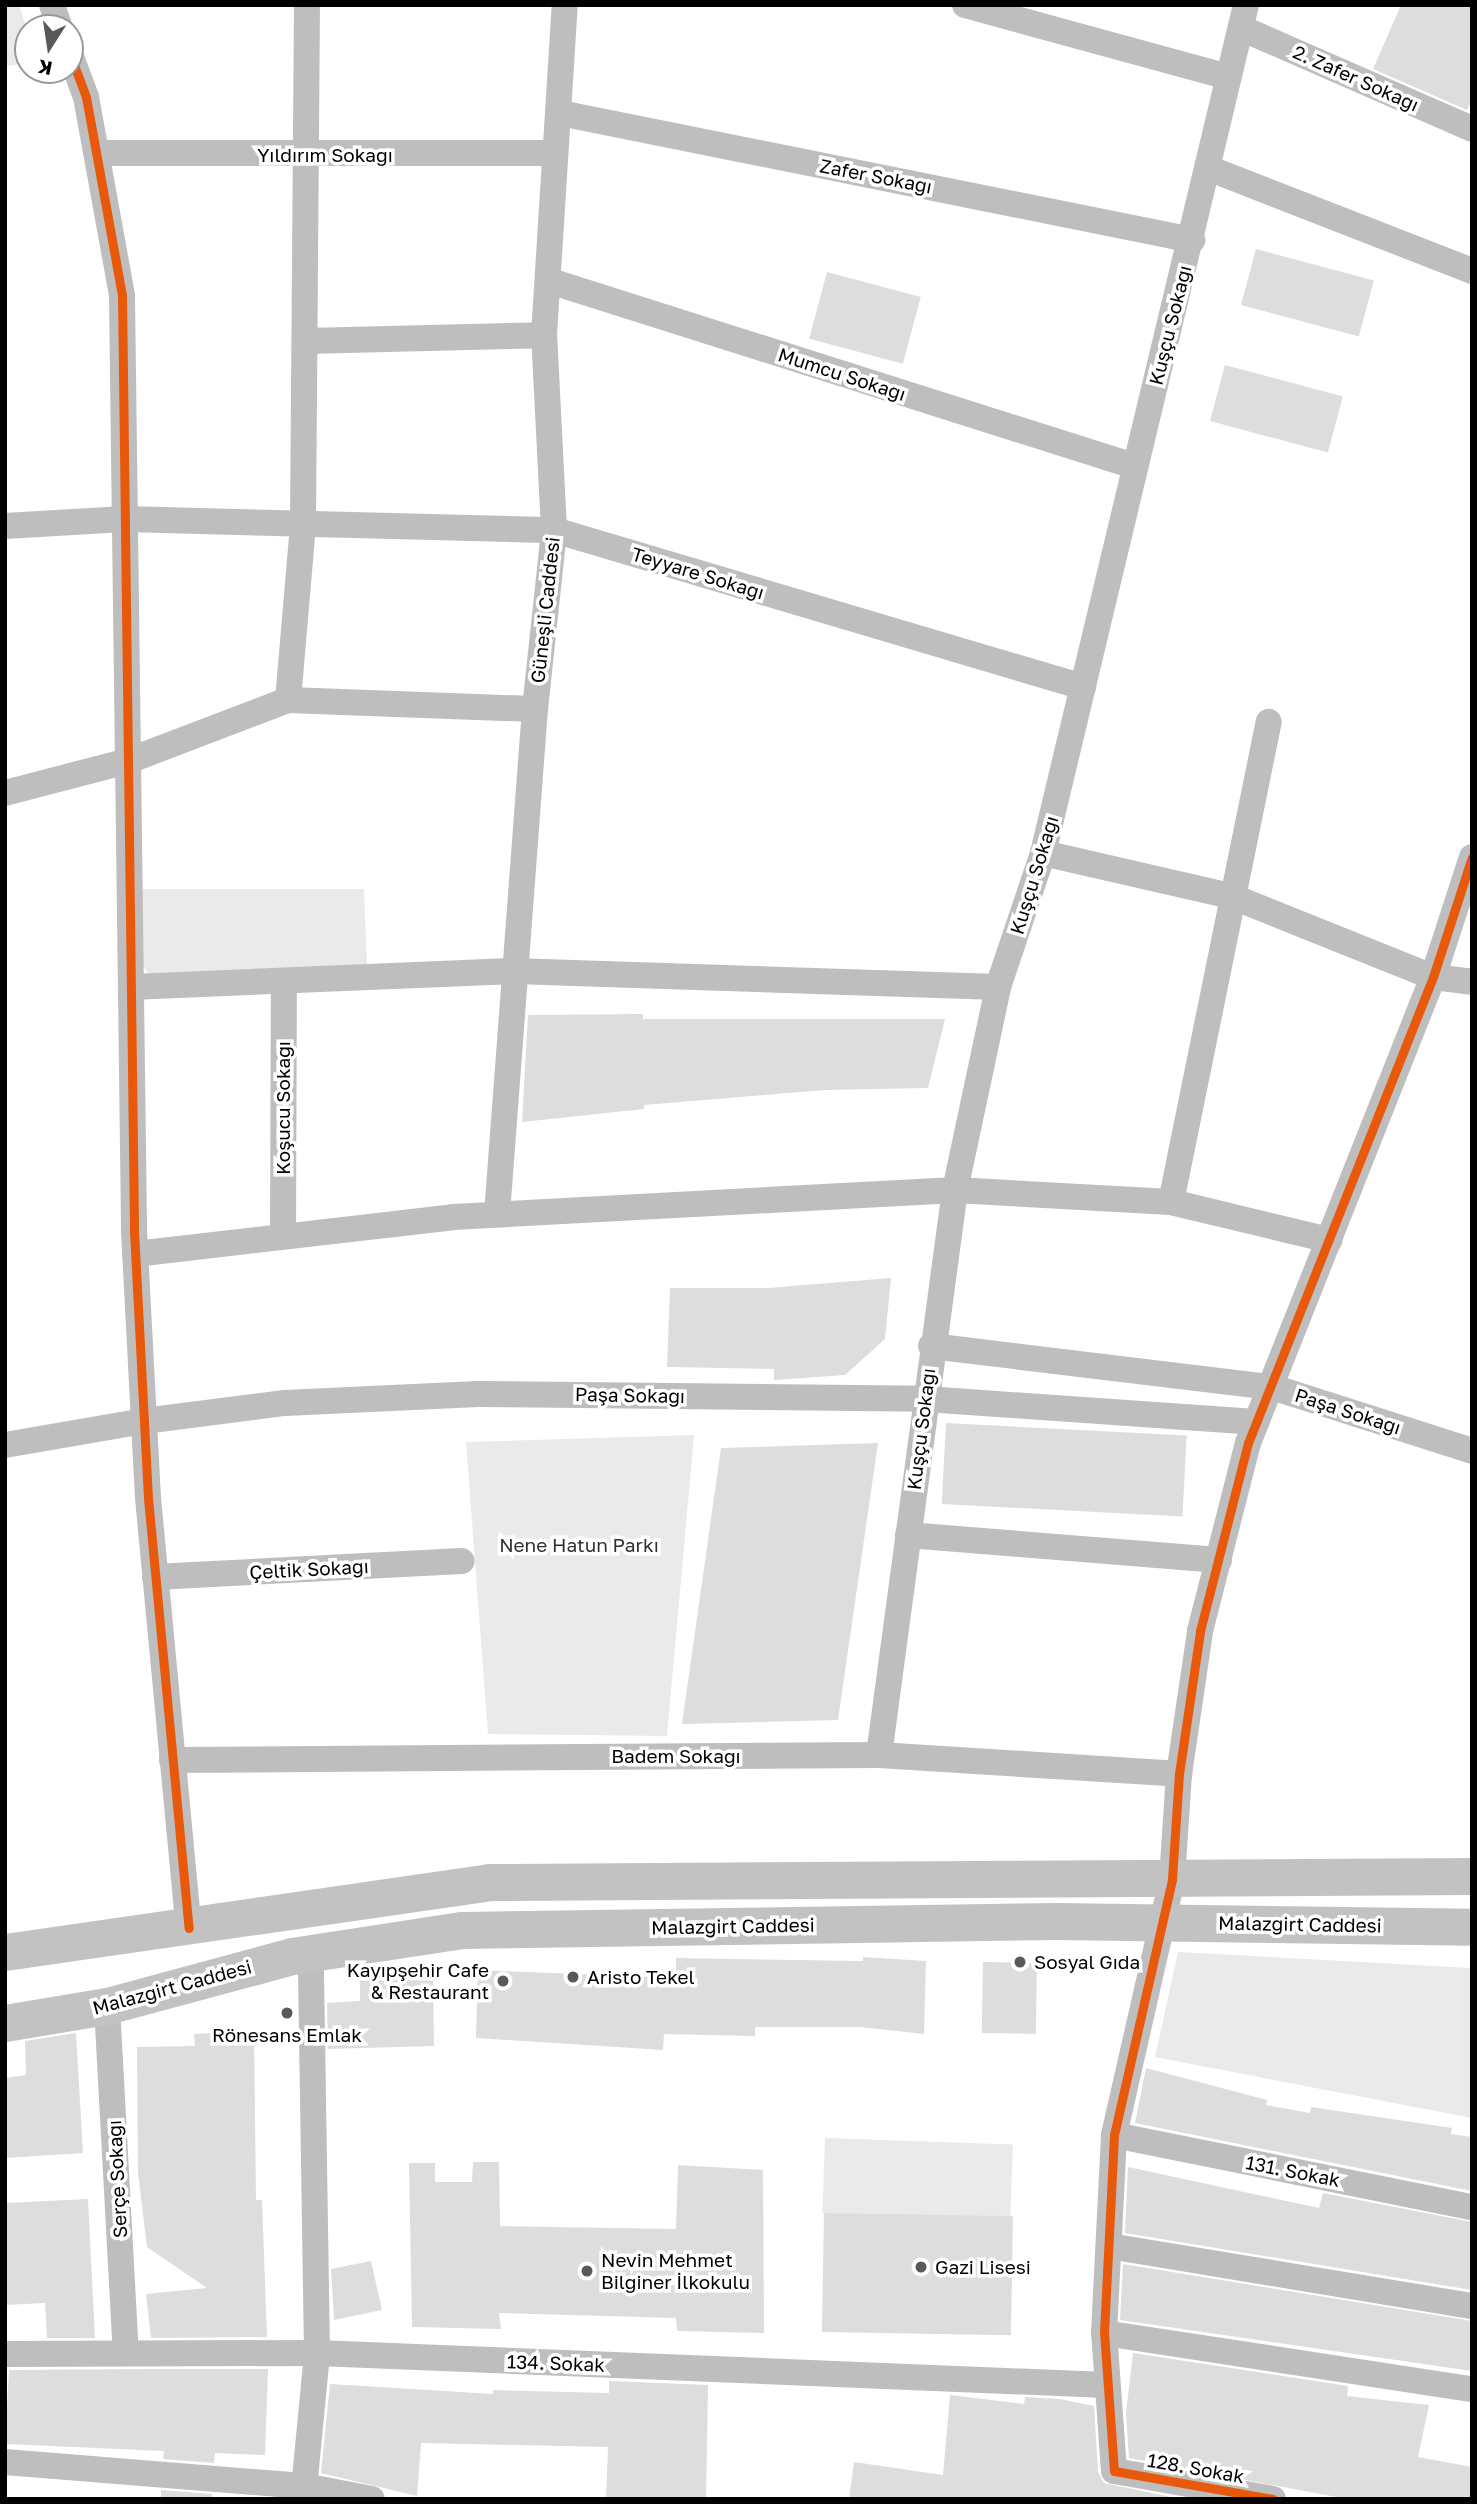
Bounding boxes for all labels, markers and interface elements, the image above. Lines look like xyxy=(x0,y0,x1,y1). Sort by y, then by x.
north arrow xyxy=(14,14,84,84)
street label: 2. Zafer Sokağı xyxy=(1290,40,1422,116)
text: K xyxy=(36,55,54,81)
street label: Yıldırım Sokağı xyxy=(257,144,393,166)
street label: Zafer Sokağı xyxy=(818,154,934,198)
street label: Kuşçu Sokağı xyxy=(1144,263,1196,387)
street label: Mumcu Sokağı xyxy=(775,343,909,405)
street label: Güneşli Caddesi xyxy=(526,536,564,684)
street label: Teyyare Sokağı xyxy=(629,542,767,604)
street label: Kuşçu Sokağı xyxy=(1005,813,1063,937)
street label: Koşucu Sokağı xyxy=(272,1041,294,1175)
street label: Kuşçu Sokağı xyxy=(902,1367,940,1491)
street label: Paşa Sokağı xyxy=(575,1383,685,1407)
street label: Paşa Sokağı xyxy=(1292,1383,1404,1439)
park label: Nene Hatun Parkı xyxy=(499,1534,659,1556)
street label: Çeltik Sokağı xyxy=(249,1554,369,1584)
street label: Badem Sokağı xyxy=(611,1745,741,1767)
street label: Malazgirt Caddesi xyxy=(1218,1911,1382,1937)
street label: Malazgirt Caddesi xyxy=(651,1913,815,1939)
place label: Sosyal Gıda xyxy=(1034,1951,1140,1973)
marker: Sosyal Gıda xyxy=(1012,1954,1028,1970)
street label: Malazgirt Caddesi xyxy=(90,1955,254,2019)
place label: Kayıpşehir Cafe & Restaurant xyxy=(347,1959,489,2003)
place label: Aristo Tekel xyxy=(587,1966,695,1988)
marker: Aristo Tekel xyxy=(565,1969,581,1985)
marker: Kayıpşehir Cafe & Restaurant xyxy=(495,1973,511,1989)
marker: Rönesans Emlak xyxy=(279,2005,295,2021)
place label: Rönesans Emlak xyxy=(212,2024,362,2046)
street label: Serçe Sokağı xyxy=(103,2119,131,2239)
street label: 131. Sokak xyxy=(1244,2151,1342,2191)
place label: Nevin Mehmet Bilginer İlkokulu xyxy=(601,2249,750,2293)
place label: Gazi Lisesi xyxy=(935,2256,1031,2278)
marker: Gazi Lisesi xyxy=(913,2259,929,2275)
marker: Nevin Mehmet Bilginer İlkokulu xyxy=(579,2263,595,2279)
street label: 134. Sokak xyxy=(507,2350,605,2376)
street label: 128. Sokak xyxy=(1146,2448,1246,2488)

